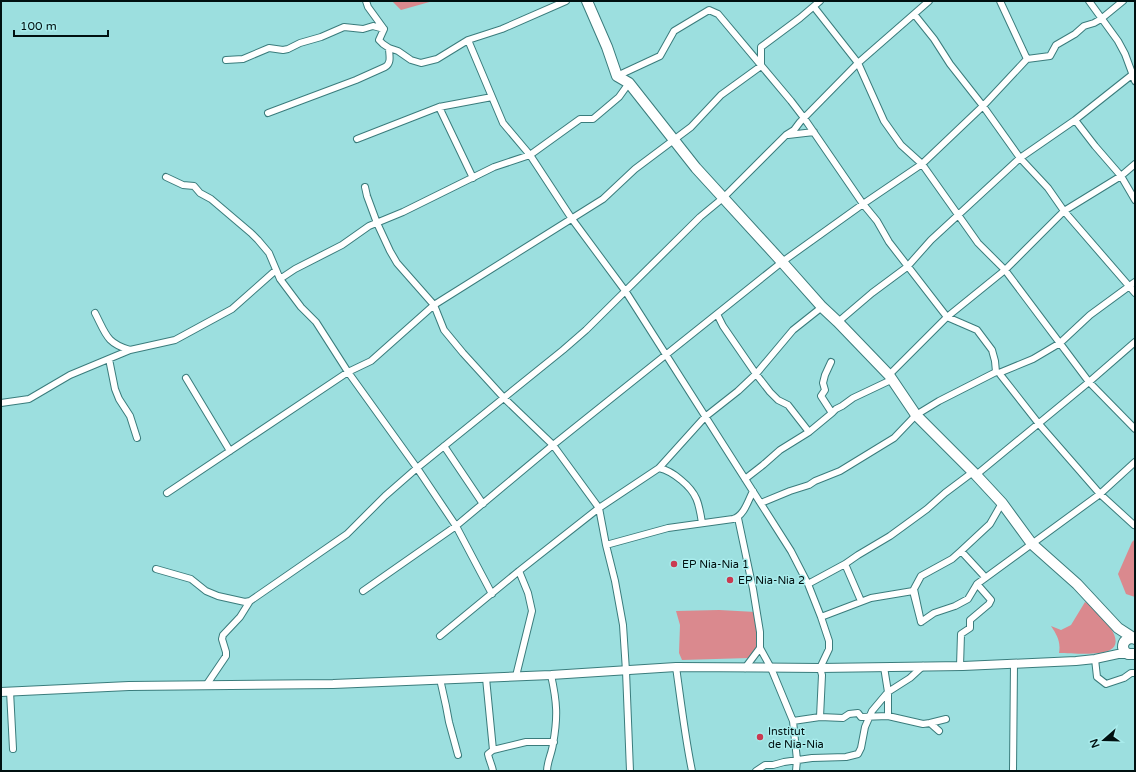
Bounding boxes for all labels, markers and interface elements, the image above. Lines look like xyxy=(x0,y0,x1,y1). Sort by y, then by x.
scale bar xyxy=(14,12,108,38)
text: 100 m xyxy=(20,19,57,33)
place label: EP Nia-Nia 1 xyxy=(682,558,749,571)
marker: EP Nia-Nia 1 xyxy=(669,559,679,569)
place label: EP Nia-Nia 2 xyxy=(738,574,805,587)
marker: EP Nia-Nia 2 xyxy=(725,575,735,585)
north arrow xyxy=(1084,720,1124,760)
place label: Institut de Nia-Nia xyxy=(768,725,824,751)
marker: Institut de Nia-Nia xyxy=(755,732,765,742)
text: N xyxy=(1087,737,1103,750)

